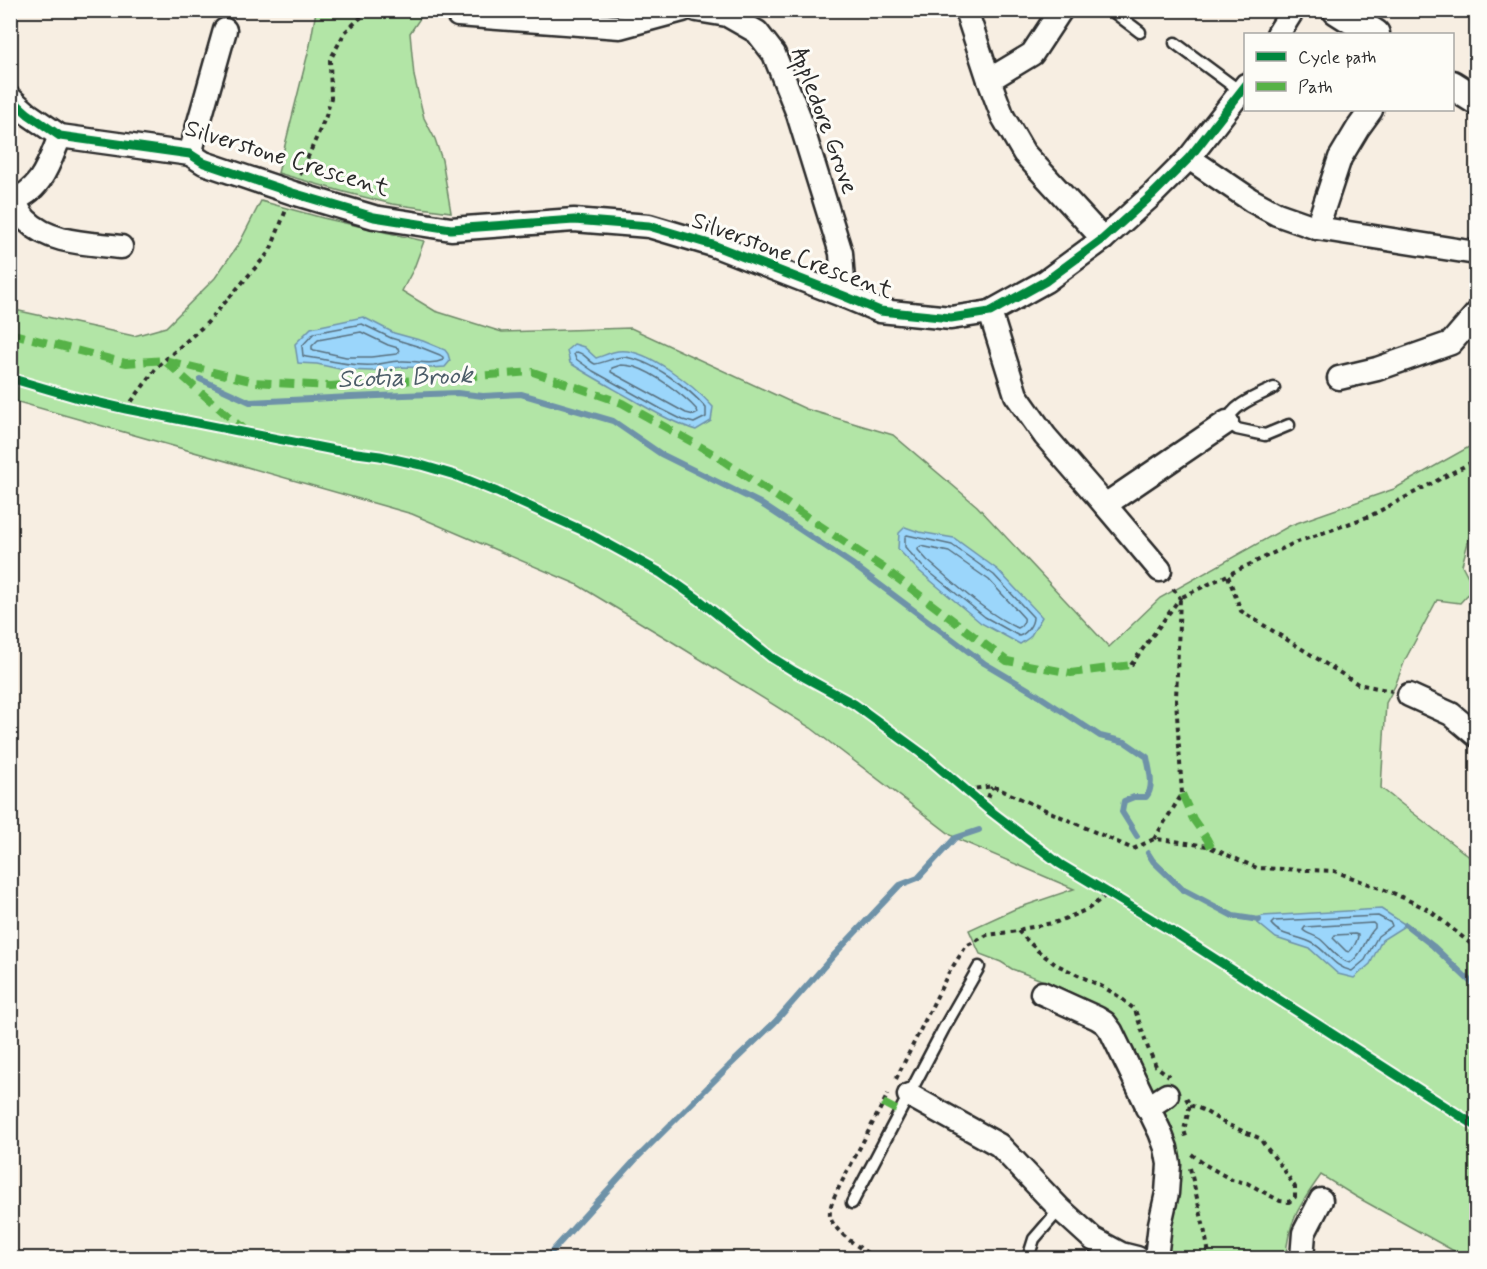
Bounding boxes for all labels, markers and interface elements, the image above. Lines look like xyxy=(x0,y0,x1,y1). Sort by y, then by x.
legend xyxy=(1244,33,1454,111)
street label: Appledore Grove xyxy=(780,44,865,200)
text: Cycle path xyxy=(1298,46,1376,70)
text: Path xyxy=(1298,76,1333,100)
street label: Silverstone Crescent xyxy=(181,113,393,205)
street label: Silverstone Crescent xyxy=(687,205,897,307)
water label: Scotia Brook xyxy=(337,359,475,397)

